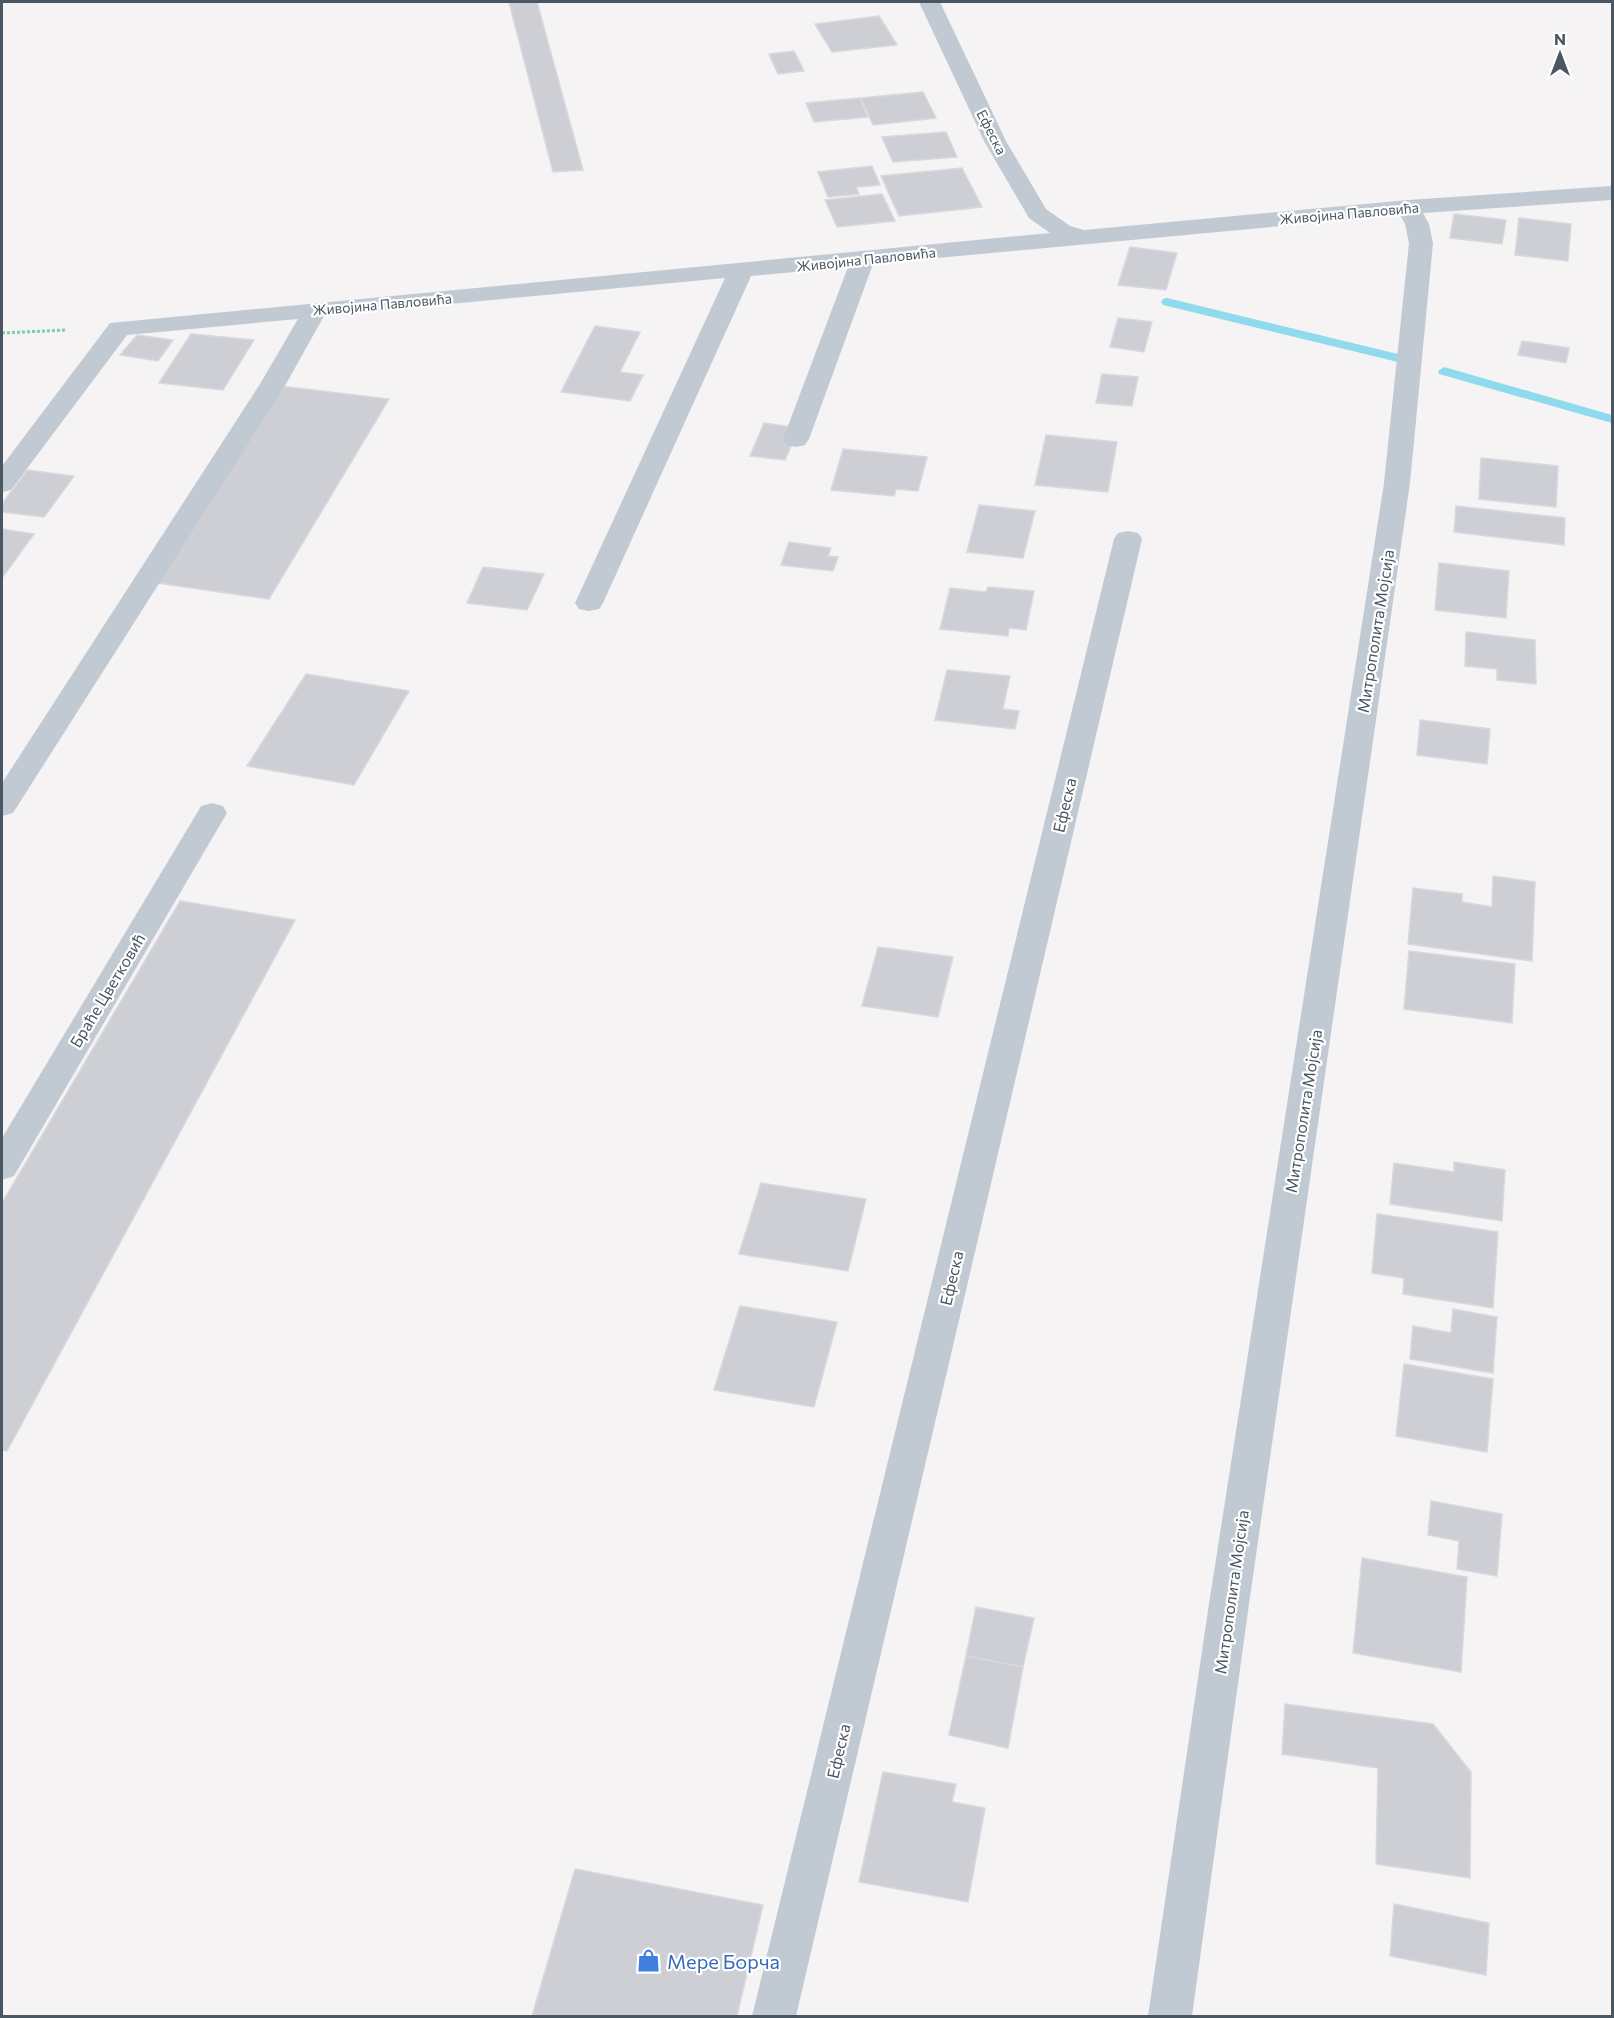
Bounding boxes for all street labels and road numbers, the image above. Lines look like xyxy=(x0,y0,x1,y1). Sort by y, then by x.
street label: Ефеска xyxy=(973,107,1011,157)
street label: Живојина Павловића xyxy=(1278,198,1420,228)
street label: Живојина Павловића xyxy=(795,243,937,275)
street label: Живојина Павловића xyxy=(311,289,453,319)
street label: Митрополита Мојсија xyxy=(1353,548,1397,714)
street label: Ефеска xyxy=(1049,776,1079,834)
street label: Браће Цветковић xyxy=(65,930,149,1050)
street label: Митрополита Мојсија xyxy=(1281,1028,1325,1194)
street label: Ефеска xyxy=(936,1249,966,1307)
street label: Митрополита Мојсија xyxy=(1210,1509,1252,1675)
street label: Ефеска xyxy=(823,1722,853,1780)

